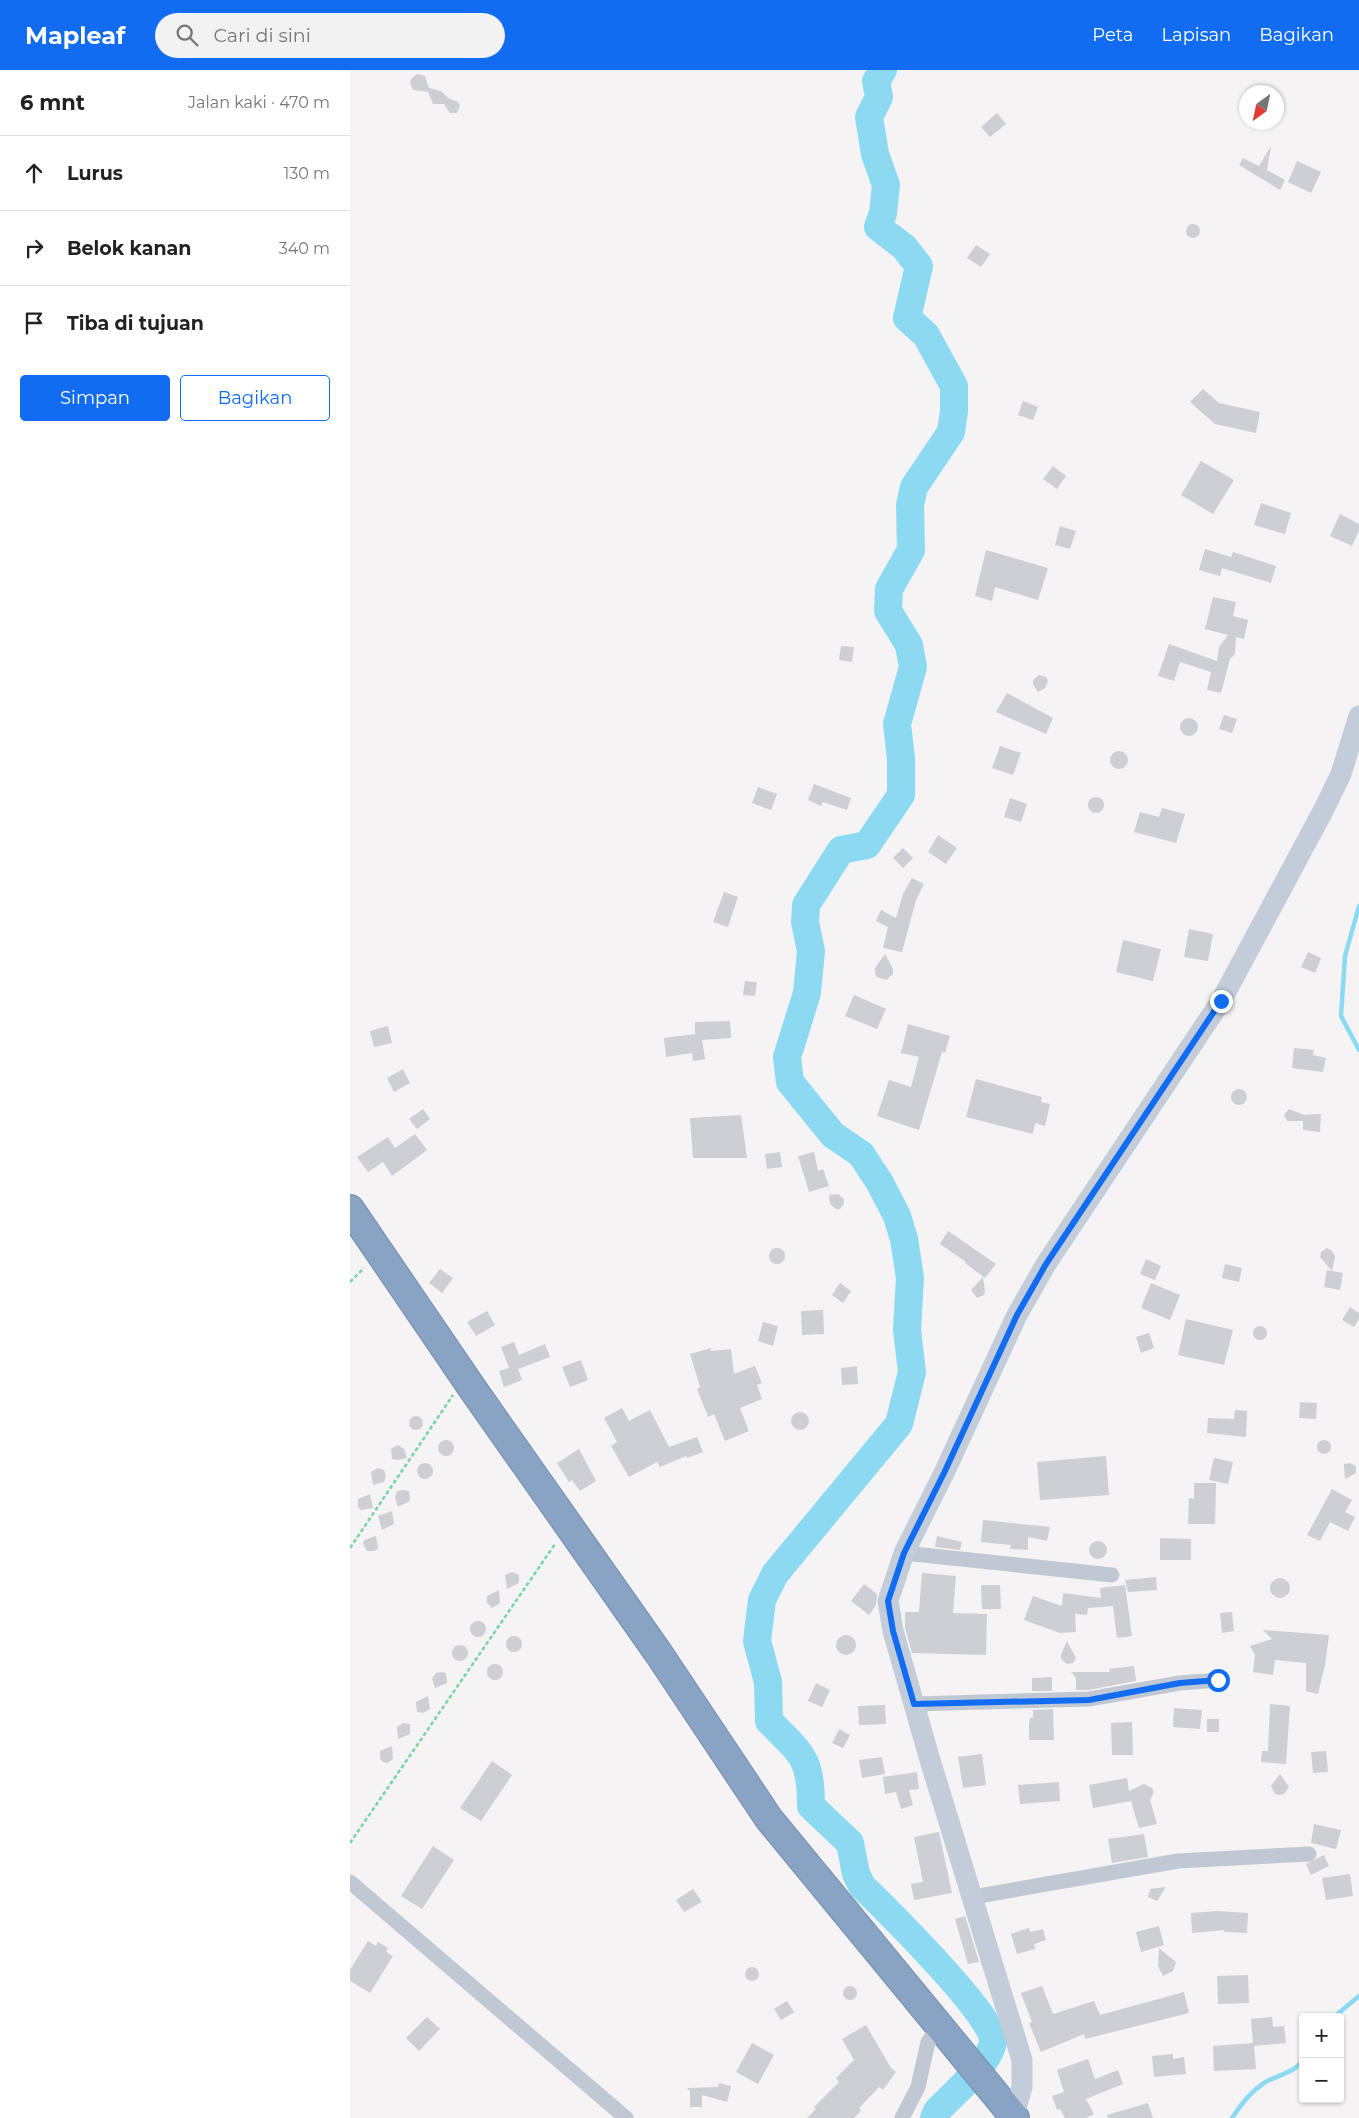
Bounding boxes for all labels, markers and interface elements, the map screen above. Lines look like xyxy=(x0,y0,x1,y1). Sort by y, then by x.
search box xyxy=(155,13,505,58)
text: Mapleaf xyxy=(25,21,125,50)
icon: search xyxy=(173,21,201,49)
text: Cari di sini xyxy=(213,24,311,47)
text: Peta xyxy=(1092,24,1133,46)
text: Lapisan xyxy=(1161,24,1231,46)
text: Bagikan xyxy=(1259,24,1334,46)
north arrow xyxy=(1239,85,1284,130)
text: 6 mnt xyxy=(20,90,85,115)
text: Jalan kaki · 470 m xyxy=(188,93,330,112)
icon: ahead xyxy=(20,159,48,187)
text: Lurus xyxy=(67,162,123,185)
text: 130 m xyxy=(283,164,330,183)
icon: right xyxy=(20,234,48,262)
text: Belok kanan xyxy=(67,237,191,260)
text: 340 m xyxy=(279,239,330,258)
icon: arrive xyxy=(20,309,48,337)
text: Tiba di tujuan xyxy=(67,312,204,335)
button: Simpan xyxy=(20,375,170,421)
button: Bagikan xyxy=(180,375,330,421)
route end xyxy=(1210,990,1233,1013)
route start xyxy=(1207,1669,1230,1692)
map controls xyxy=(1299,2013,1344,2103)
button: + xyxy=(1299,2013,1344,2058)
button: − xyxy=(1299,2058,1344,2103)

